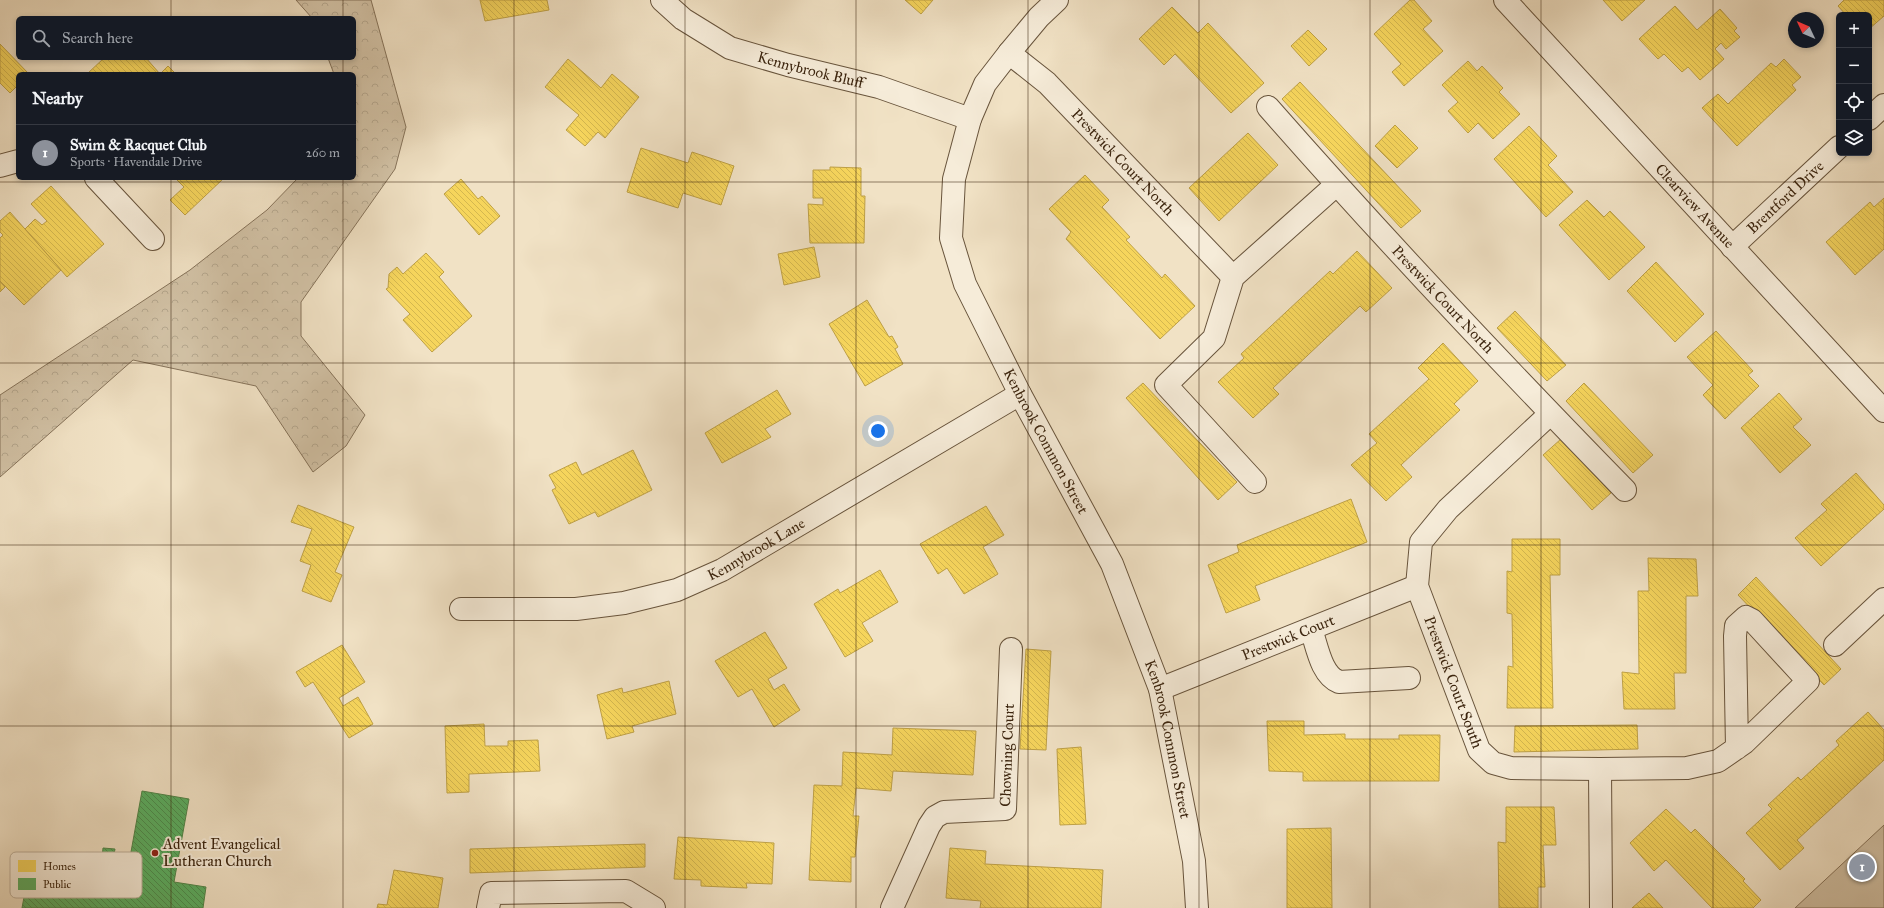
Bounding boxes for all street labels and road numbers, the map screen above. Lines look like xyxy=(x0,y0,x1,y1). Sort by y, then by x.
street label: Kennybrook Bluff xyxy=(755,48,868,93)
street label: Prestwick Court North xyxy=(1068,105,1179,220)
street label: Brentford Drive xyxy=(1743,157,1828,237)
street label: Clearview Avenue xyxy=(1651,160,1738,252)
street label: Prestwick Court North xyxy=(1388,242,1498,358)
street label: Kenbrook Common Street xyxy=(1000,366,1093,518)
street label: Kennybrook Lane xyxy=(705,514,808,584)
street label: Prestwick Court xyxy=(1239,611,1338,664)
street label: Prestwick Court South xyxy=(1420,614,1487,751)
street label: Kenbrook Common Street xyxy=(1141,657,1195,821)
street label: Chowning Court xyxy=(996,702,1018,807)

